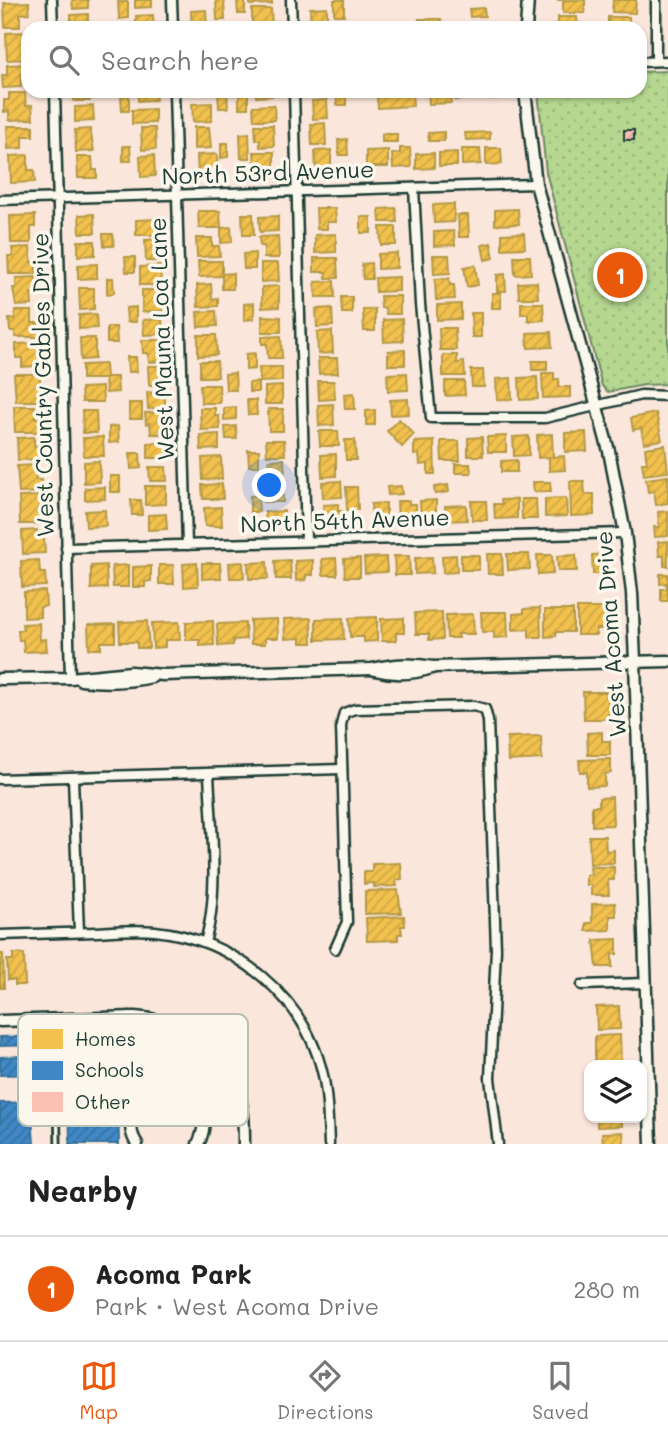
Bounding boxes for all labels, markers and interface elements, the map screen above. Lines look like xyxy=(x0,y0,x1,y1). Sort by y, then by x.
search box xyxy=(21,21,647,98)
icon: search xyxy=(45,41,83,79)
text: Search here xyxy=(101,43,259,77)
street label: North 53rd Avenue xyxy=(161,153,375,191)
street label: West Mauna Loa Lane xyxy=(142,217,180,461)
street label: West Country Gables Drive xyxy=(24,232,60,538)
pin: 1 xyxy=(597,249,643,301)
your location xyxy=(252,468,286,502)
street label: North 54th Avenue xyxy=(240,501,450,539)
street label: West Acoma Drive xyxy=(588,530,632,738)
legend xyxy=(18,1014,248,1126)
text: Homes xyxy=(75,1026,136,1051)
text: Schools xyxy=(75,1057,144,1082)
map controls xyxy=(584,1060,647,1123)
button: layers xyxy=(584,1060,647,1123)
text: Other xyxy=(75,1089,130,1114)
text: Nearby xyxy=(28,1170,138,1210)
text: Acoma Park xyxy=(95,1257,252,1291)
text: 1 xyxy=(46,1274,56,1304)
text: 280 m xyxy=(573,1274,640,1304)
text: Park · West Acoma Drive xyxy=(95,1291,379,1321)
tab: Map xyxy=(79,1357,118,1424)
tab: Directions xyxy=(277,1357,373,1424)
tab: Saved xyxy=(532,1357,589,1424)

